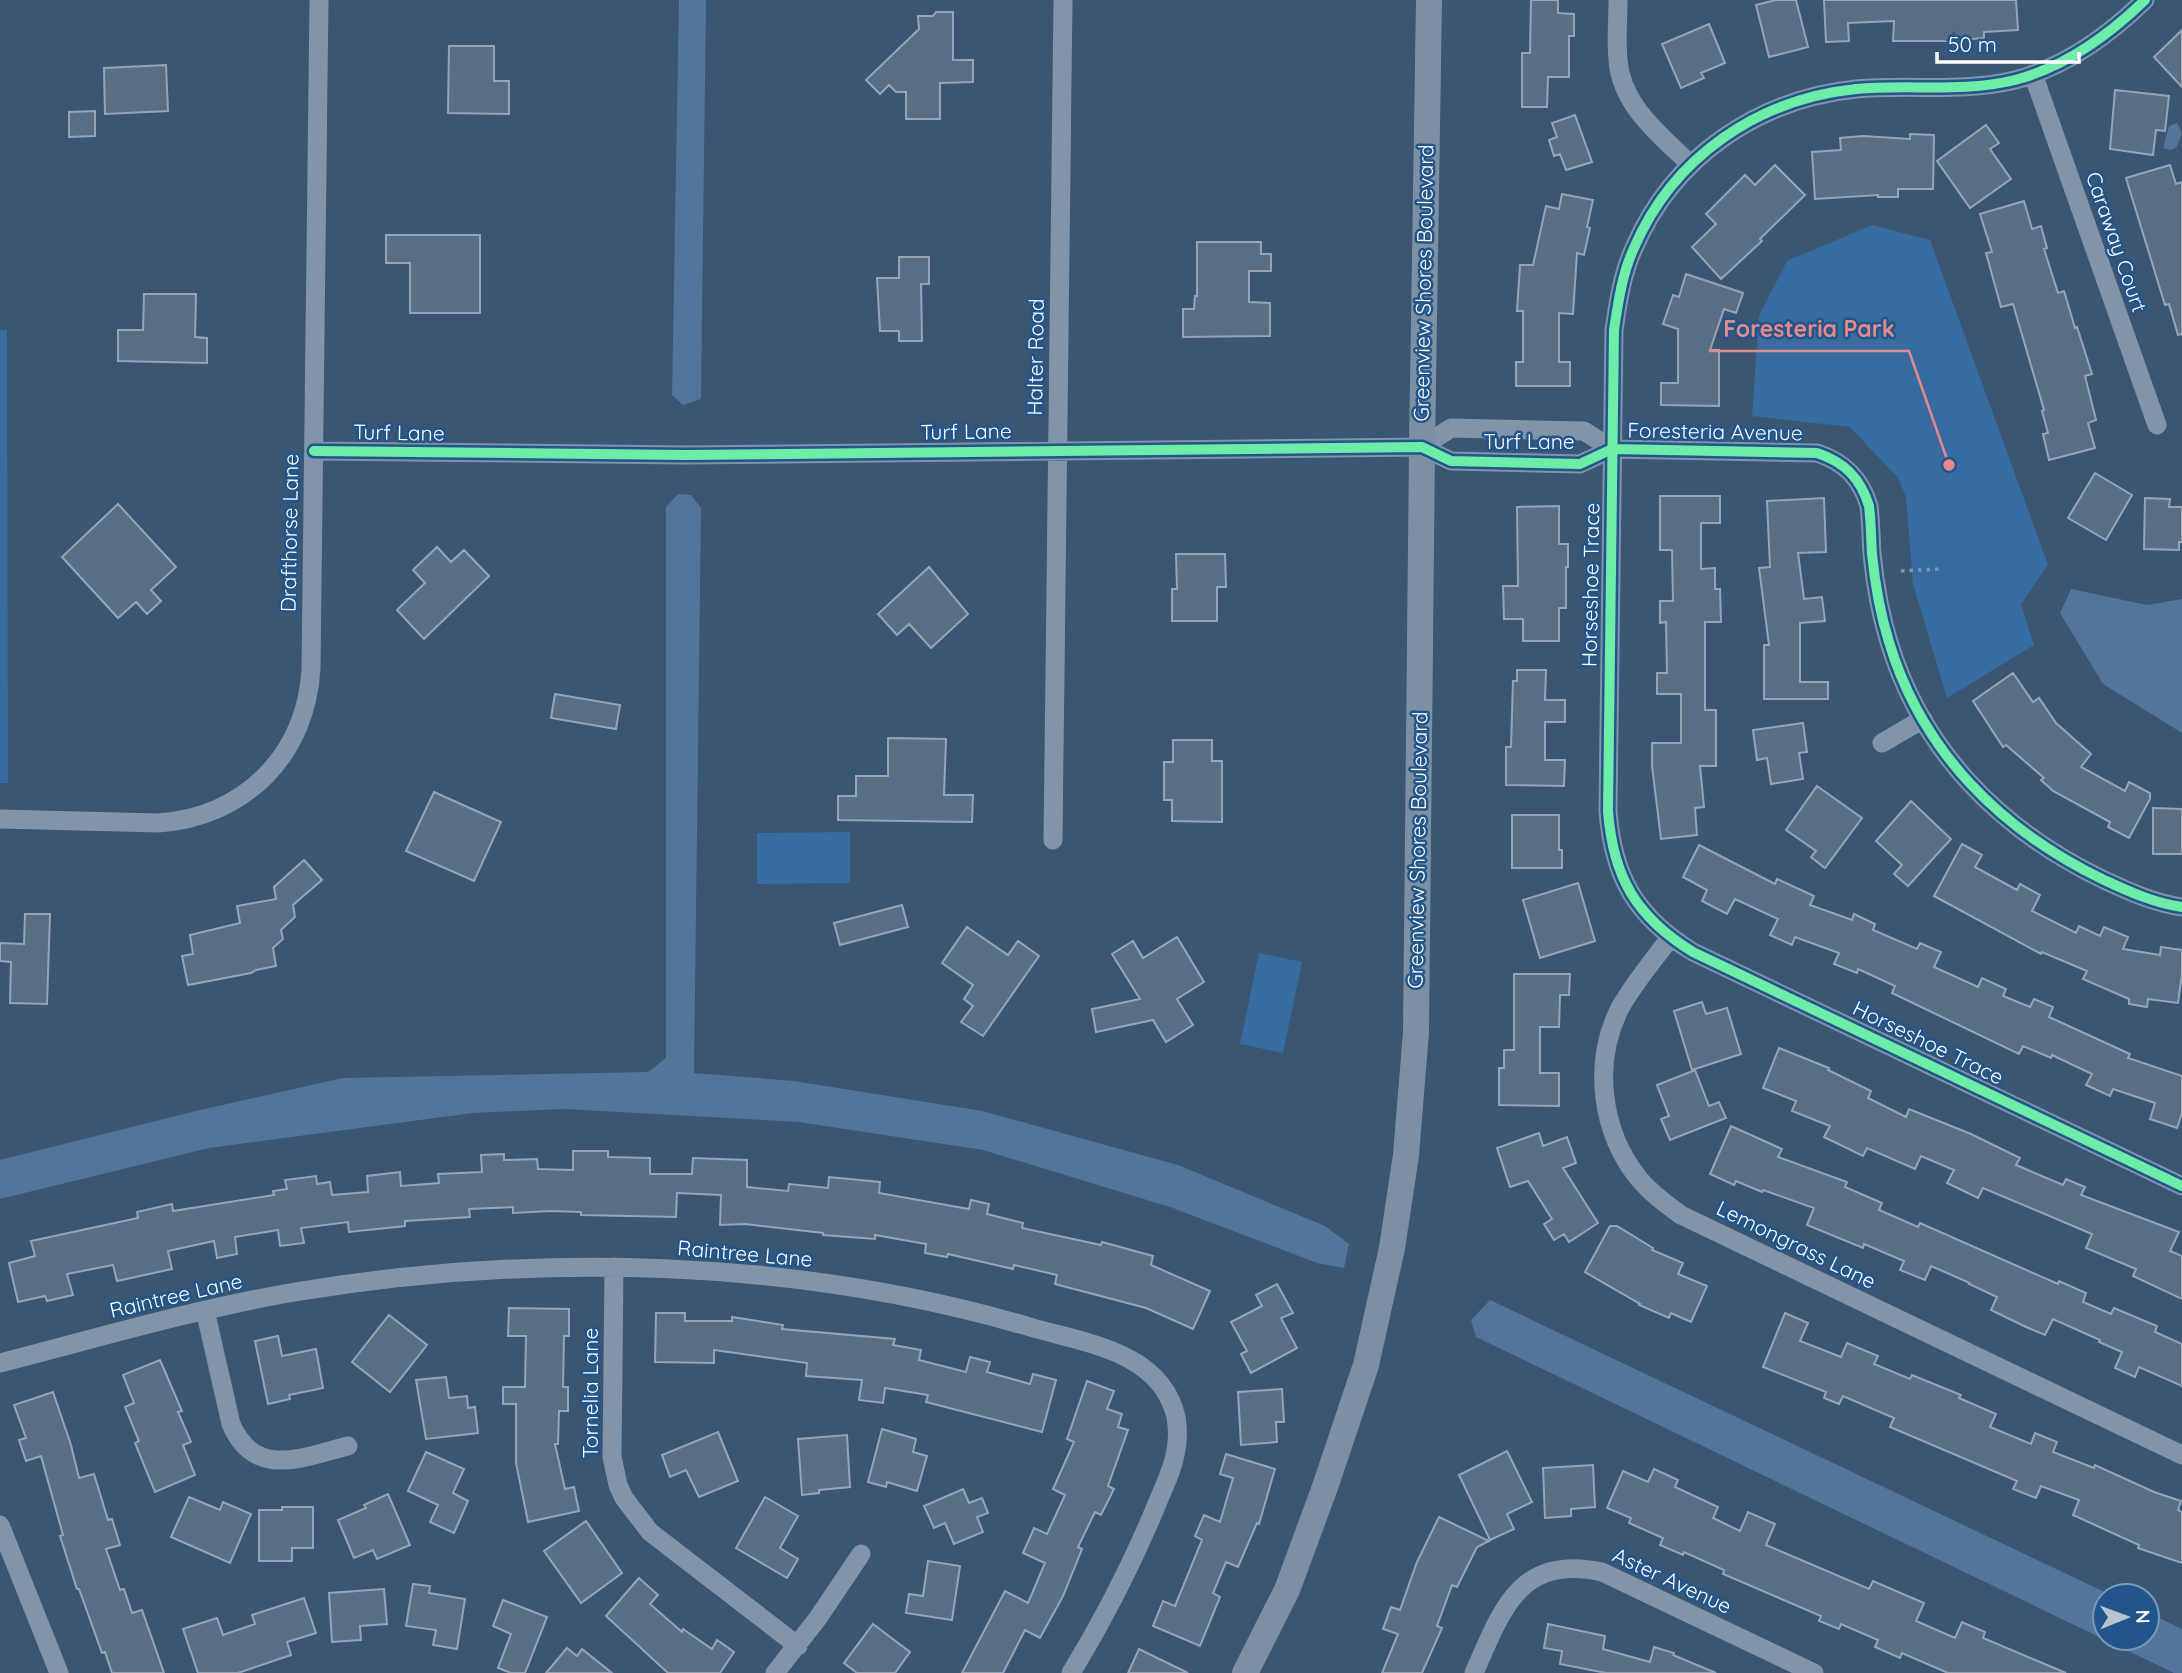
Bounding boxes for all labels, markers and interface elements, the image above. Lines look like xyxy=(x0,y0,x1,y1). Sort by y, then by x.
scale bar xyxy=(1937,21,2079,65)
text: 50 m xyxy=(1948,31,1997,57)
street label: Greenview Shores Boulevard xyxy=(1408,144,1438,422)
street label: Caraway Court xyxy=(2081,168,2153,315)
street label: Halter Road xyxy=(1021,298,1049,416)
callout: Foresteria Park xyxy=(1709,307,1909,351)
text: Foresteria Park xyxy=(1723,314,1895,343)
street label: Foresteria Avenue xyxy=(1627,416,1803,446)
street label: Turf Lane xyxy=(920,417,1012,445)
street label: Turf Lane xyxy=(353,418,445,446)
street label: Turf Lane xyxy=(1483,428,1575,454)
street label: Drafthorse Lane xyxy=(275,454,303,612)
street label: Horseshoe Trace xyxy=(1576,503,1604,667)
street label: Greenview Shores Boulevard xyxy=(1402,711,1432,989)
street label: Horseshoe Trace xyxy=(1849,994,2008,1090)
street label: Lemongrass Lane xyxy=(1713,1194,1880,1294)
street label: Raintree Lane xyxy=(676,1234,814,1272)
street label: Raintree Lane xyxy=(107,1267,245,1323)
street label: Tornelia Lane xyxy=(577,1328,603,1458)
street label: Aster Avenue xyxy=(1609,1541,1736,1619)
north arrow xyxy=(2091,1582,2161,1652)
text: N xyxy=(2131,1610,2155,1624)

